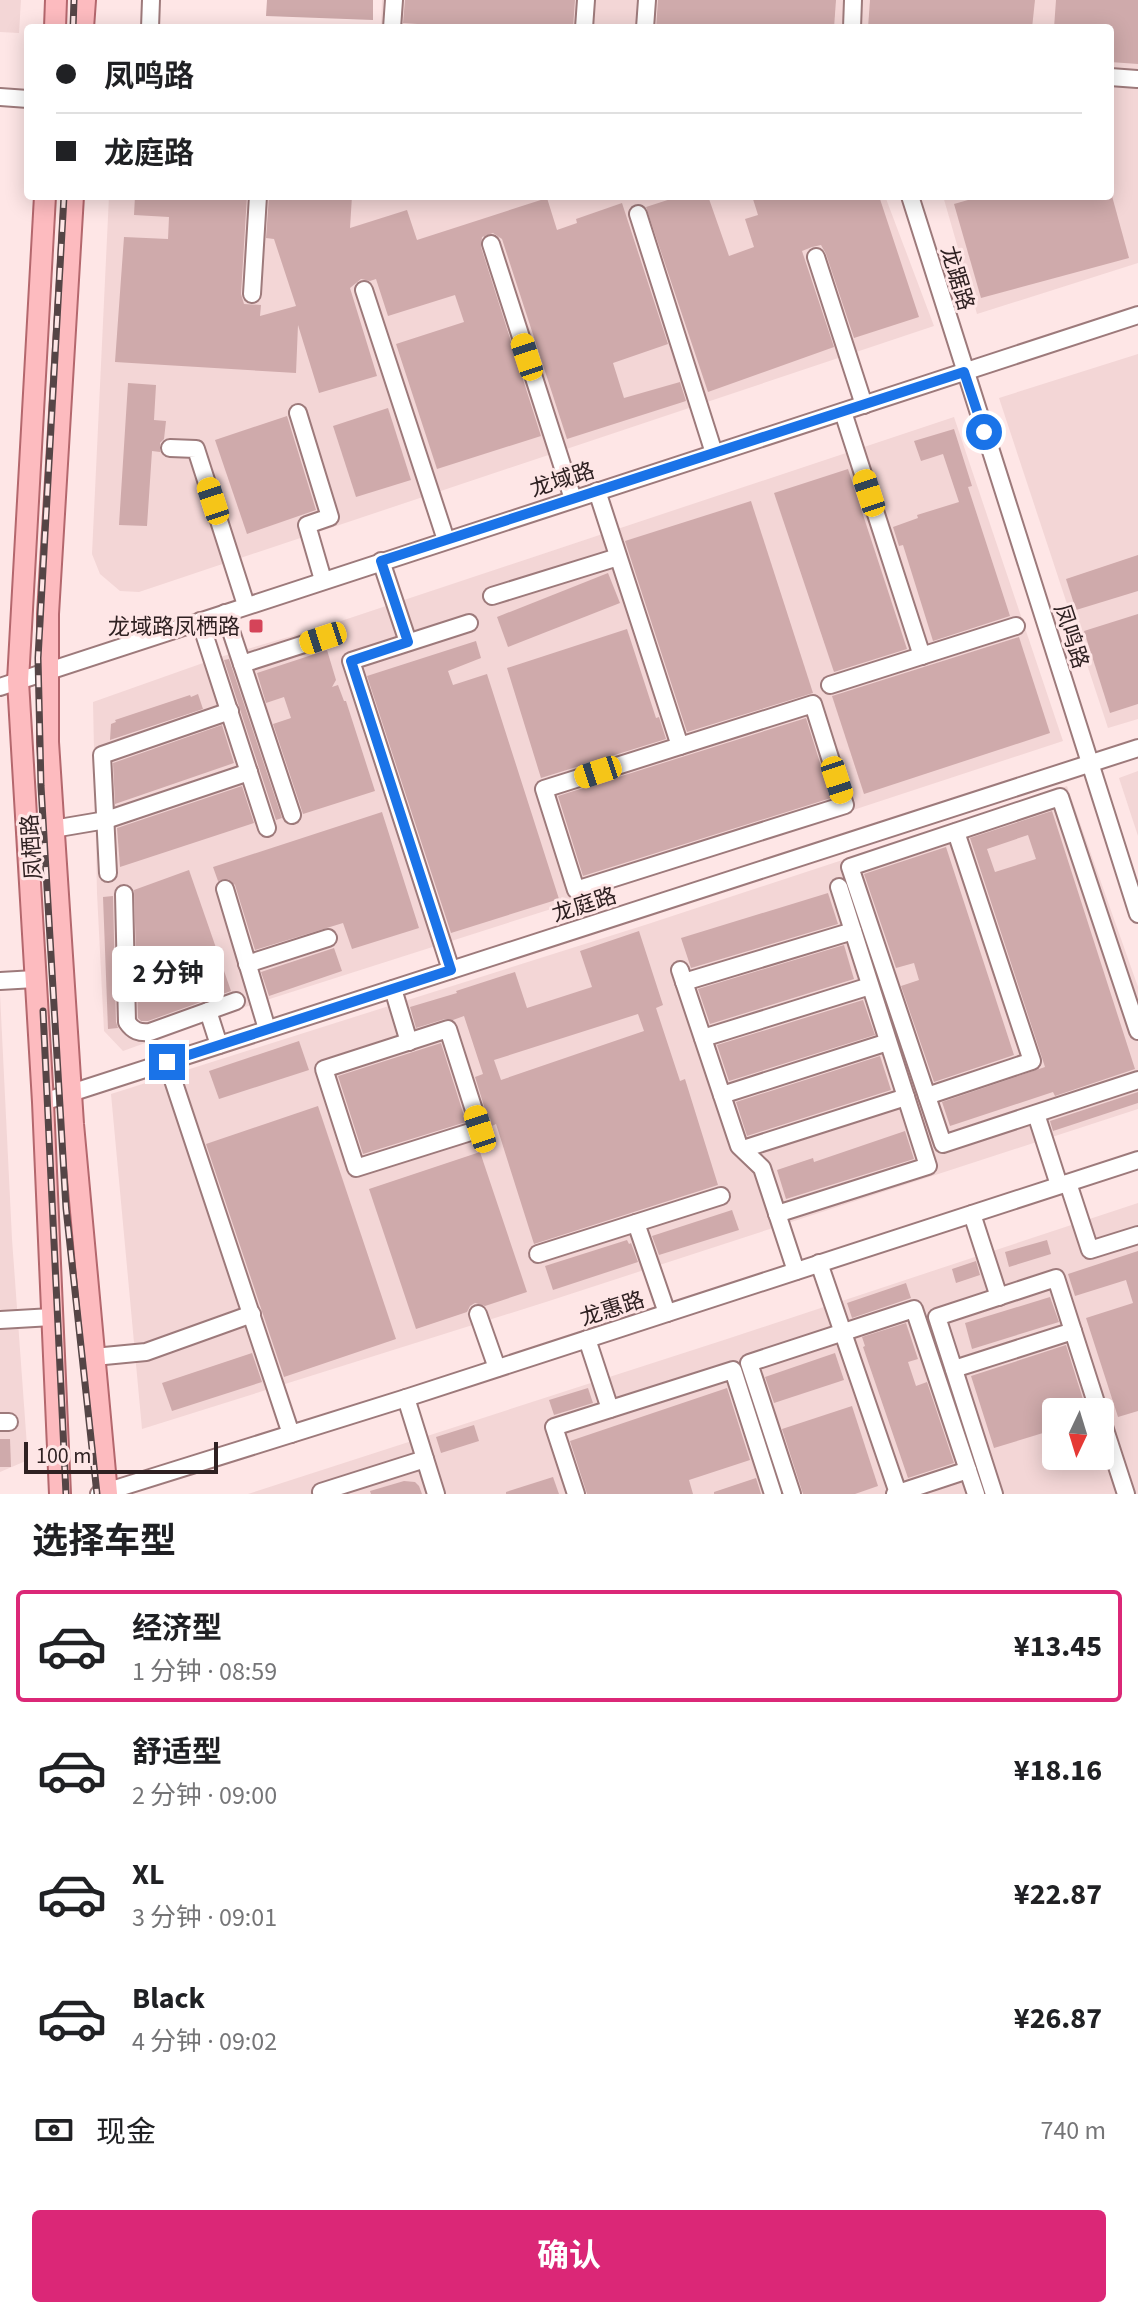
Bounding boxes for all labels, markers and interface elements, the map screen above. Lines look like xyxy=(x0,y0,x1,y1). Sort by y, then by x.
text: 凤鸣路 xyxy=(104,55,194,98)
text: 龙庭路 xyxy=(104,132,194,175)
street label: 龙踞路 xyxy=(932,242,982,315)
car xyxy=(508,330,546,384)
route start xyxy=(966,414,1002,450)
street label: 龙域路 xyxy=(526,455,599,505)
car xyxy=(850,466,888,520)
car xyxy=(194,474,232,528)
street label: 凤鸣路 xyxy=(1046,600,1096,673)
place label: 龙域路凤栖路 xyxy=(108,611,240,643)
marker: 龙域路凤栖路 xyxy=(247,617,265,635)
car xyxy=(296,619,350,657)
car xyxy=(571,753,625,791)
car xyxy=(818,753,856,807)
street label: 凤栖路 xyxy=(14,813,50,881)
street label: 龙庭路 xyxy=(548,880,621,930)
callout: 2 分钟 xyxy=(111,946,223,1002)
text: 2 分钟 xyxy=(133,955,203,992)
route end xyxy=(149,1044,185,1080)
car xyxy=(461,1102,499,1156)
street label: 龙惠路 xyxy=(576,1284,649,1334)
north arrow xyxy=(1042,1398,1114,1470)
map controls xyxy=(1042,1398,1114,1470)
scale bar xyxy=(24,1438,218,1474)
text: 100 m xyxy=(36,1440,91,1472)
text: 选择车型 xyxy=(32,1516,176,1567)
text: 经济型 xyxy=(132,1607,222,1650)
icon: car xyxy=(36,1610,108,1682)
text: ¥13.45 xyxy=(1014,1625,1102,1668)
text: 1 分钟 · 08:59 xyxy=(132,1653,277,1690)
text: 舒适型 xyxy=(132,1731,222,1774)
icon: car xyxy=(36,1734,108,1806)
text: ¥18.16 xyxy=(1014,1749,1102,1792)
text: 2 分钟 · 09:00 xyxy=(132,1777,277,1814)
text: XL xyxy=(132,1853,165,1896)
icon: car xyxy=(36,1858,108,1930)
text: ¥22.87 xyxy=(1014,1873,1102,1916)
text: 3 分钟 · 09:01 xyxy=(132,1899,277,1936)
text: Black xyxy=(132,1977,205,2020)
icon: car xyxy=(36,1982,108,2054)
text: ¥26.87 xyxy=(1014,1997,1102,2040)
text: 4 分钟 · 09:02 xyxy=(132,2023,277,2060)
icon: cash xyxy=(32,2108,76,2152)
text: 现金 xyxy=(96,2111,156,2154)
text: 740 m xyxy=(1040,2112,1106,2149)
button: 确认 xyxy=(32,2210,1106,2302)

